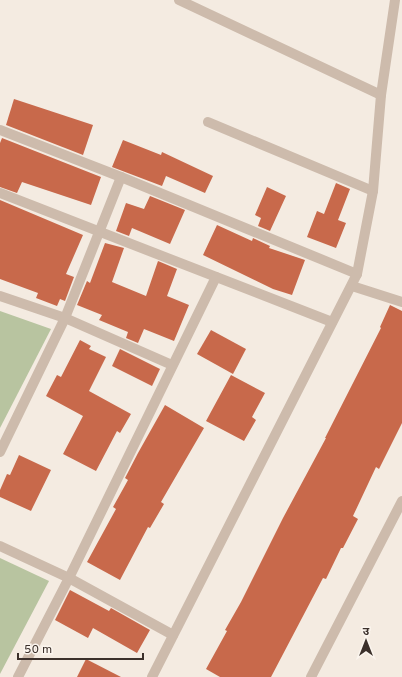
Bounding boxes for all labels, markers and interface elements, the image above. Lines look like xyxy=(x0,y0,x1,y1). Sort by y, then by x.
north arrow xyxy=(346,621,386,661)
text: उ xyxy=(363,625,370,639)
scale bar xyxy=(18,635,143,661)
text: 50 m xyxy=(24,642,52,658)

